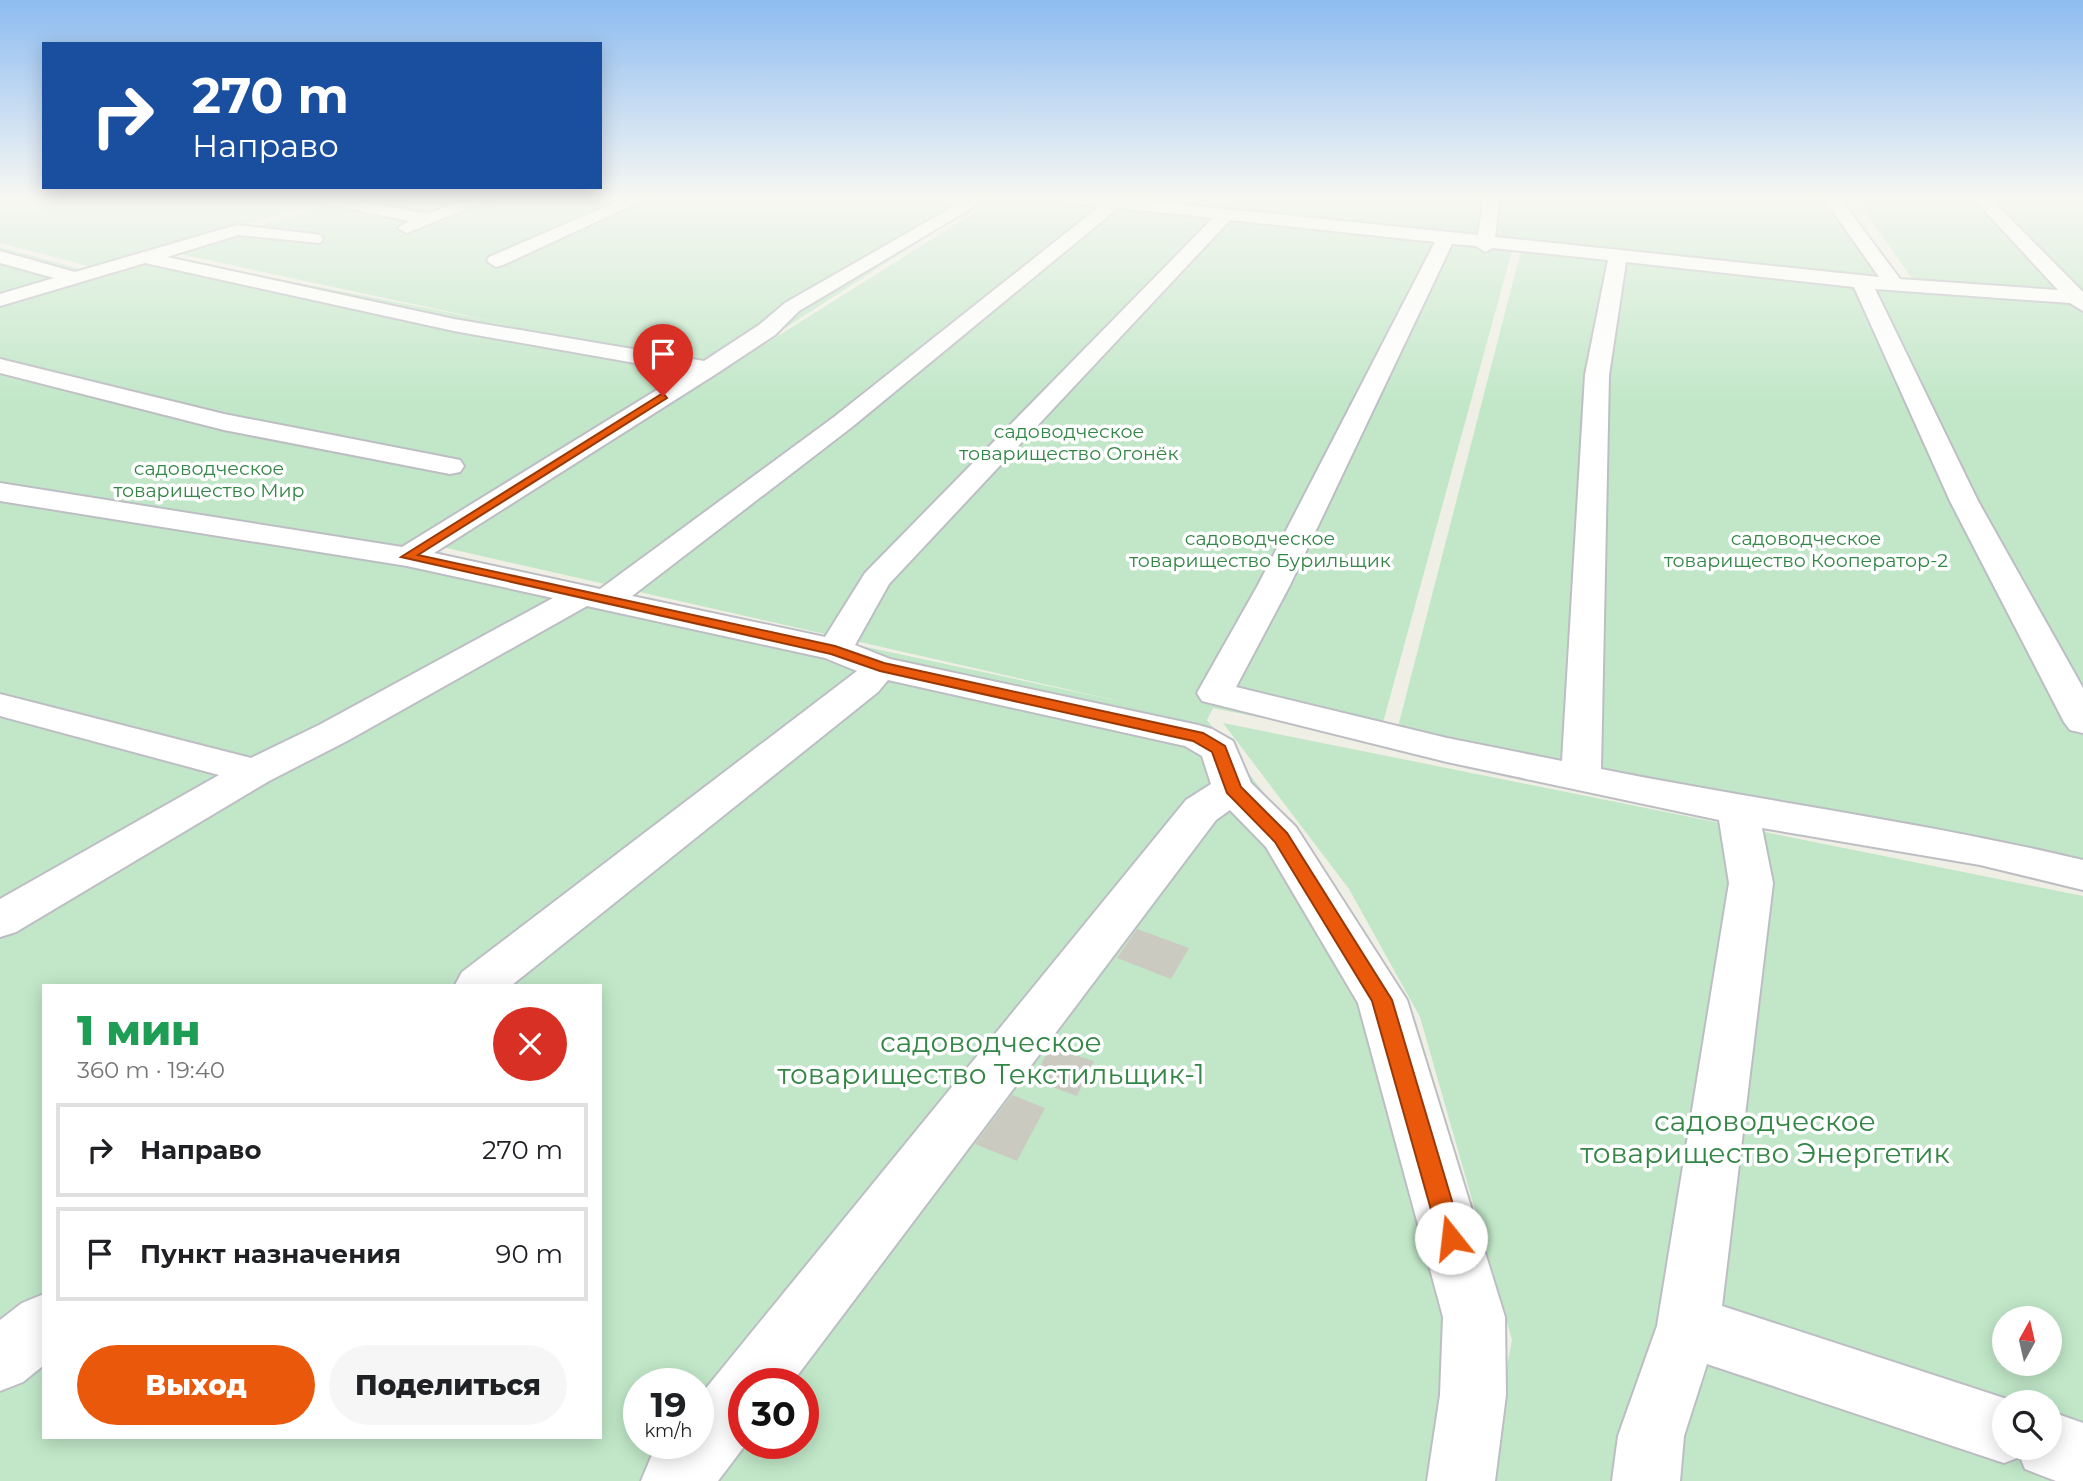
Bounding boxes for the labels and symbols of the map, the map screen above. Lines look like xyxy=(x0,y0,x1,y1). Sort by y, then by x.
pin xyxy=(633,324,693,396)
park label: садоводческое товарищество Огонёк xyxy=(959,420,1179,465)
park label: садоводческое товарищество Мир xyxy=(113,457,305,502)
park label: садоводческое товарищество Бурильщик xyxy=(1129,527,1391,572)
park label: садоводческое товарищество Кооператор-2 xyxy=(1664,527,1948,572)
park label: садоводческое товарищество Текстильщик-1 xyxy=(777,1025,1205,1091)
park label: садоводческое товарищество Энергетик xyxy=(1580,1104,1950,1170)
position arrow xyxy=(1414,1201,1488,1275)
north arrow xyxy=(1992,1306,2062,1376)
speed limit sign: 30 xyxy=(728,1368,819,1459)

